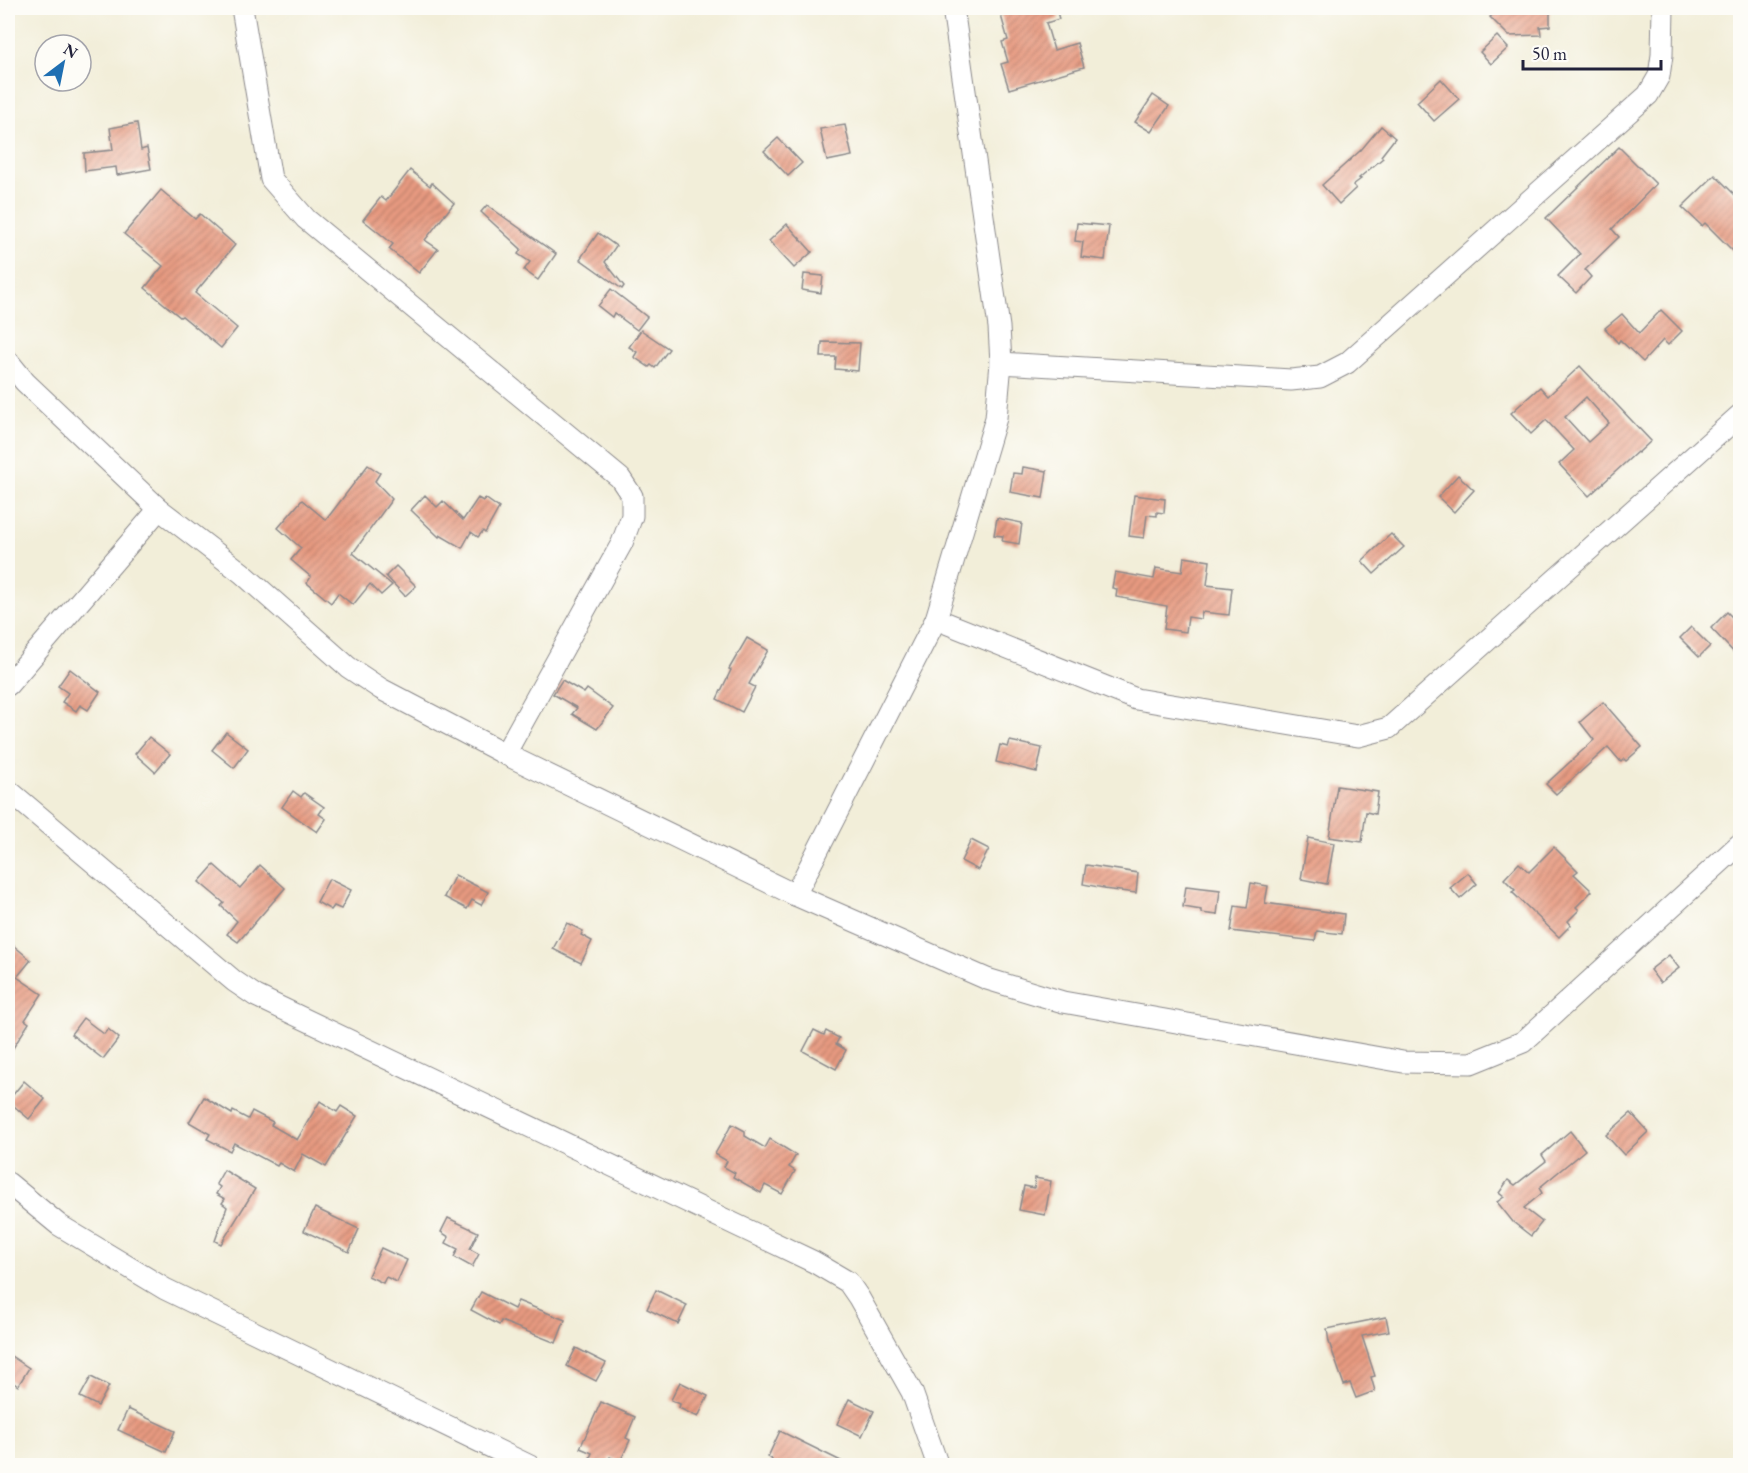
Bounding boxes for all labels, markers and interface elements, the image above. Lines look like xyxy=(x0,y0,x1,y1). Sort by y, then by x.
north arrow xyxy=(33,33,93,93)
scale bar xyxy=(1523,33,1661,71)
text: N xyxy=(60,38,82,63)
text: 50 m xyxy=(1532,42,1567,65)

